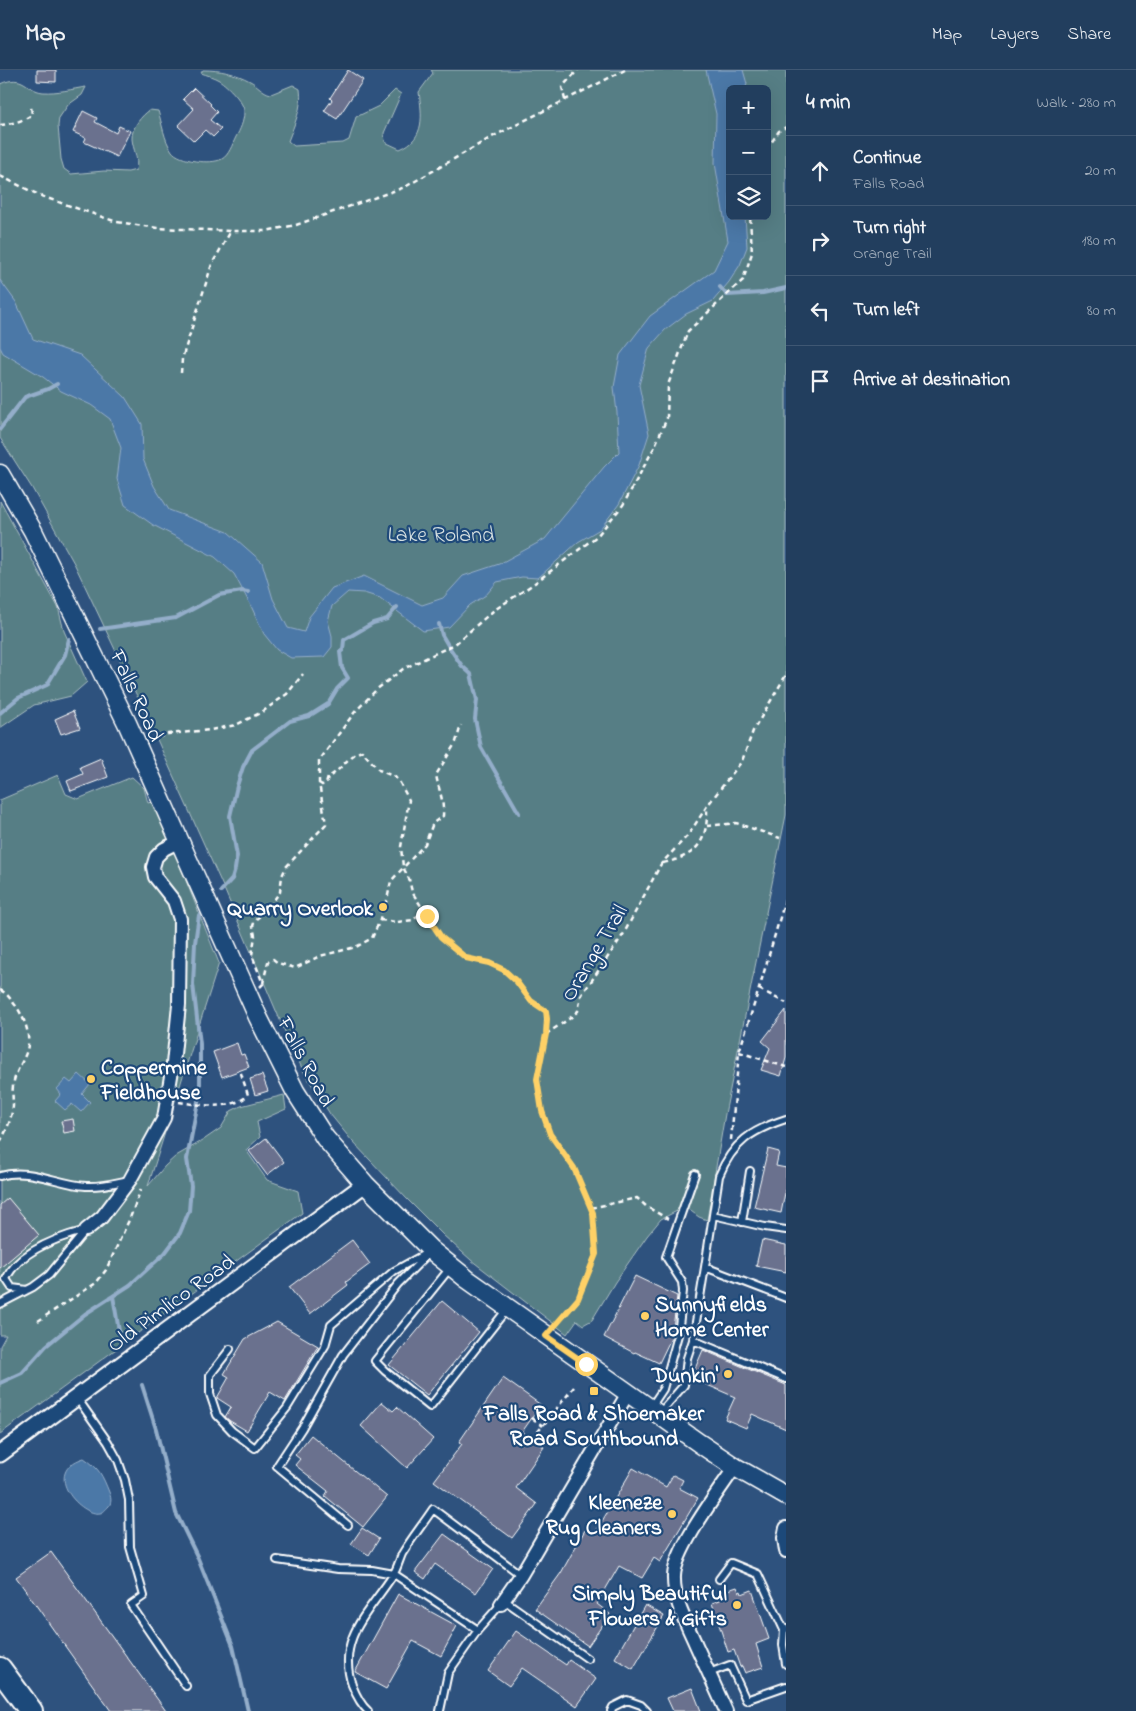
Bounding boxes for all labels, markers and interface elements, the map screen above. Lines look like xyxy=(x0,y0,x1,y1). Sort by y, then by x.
text: Map xyxy=(25,17,66,52)
text: Map xyxy=(932,22,962,48)
text: Layers xyxy=(990,22,1040,48)
text: Share xyxy=(1068,22,1111,48)
map controls xyxy=(726,85,771,220)
button: + xyxy=(726,85,771,130)
text: 4 min xyxy=(806,88,850,118)
text: Walk · 280 m xyxy=(1037,91,1116,115)
button: − xyxy=(726,130,771,175)
text: Continue xyxy=(853,145,921,172)
icon: ahead xyxy=(806,157,834,185)
text: 20 m xyxy=(1085,159,1116,183)
text: Falls Road xyxy=(853,172,924,196)
button: layers xyxy=(726,175,771,220)
text: Turn right xyxy=(853,215,926,242)
icon: right xyxy=(806,227,834,255)
text: 180 m xyxy=(1082,229,1116,253)
text: Orange Trail xyxy=(853,242,932,266)
icon: left xyxy=(806,297,834,325)
text: Turn left xyxy=(853,297,920,324)
text: 80 m xyxy=(1087,299,1116,323)
icon: arrive xyxy=(806,367,834,395)
text: Arrive at destination xyxy=(853,367,1010,394)
park label: Lake Roland xyxy=(388,520,494,552)
street label: Falls Road xyxy=(100,644,171,747)
place label: Quarry Overlook xyxy=(227,894,374,927)
street label: Orange Trail xyxy=(554,899,638,1009)
marker: Quarry Overlook xyxy=(377,901,389,913)
route end xyxy=(416,905,439,928)
street label: Falls Road xyxy=(267,1011,342,1113)
place label: Coppermine Fieldhouse xyxy=(100,1053,208,1110)
marker: Coppermine Fieldhouse xyxy=(85,1073,97,1085)
street label: Old Pimlico Road xyxy=(101,1247,242,1362)
place label: Sunnyfields Home Center xyxy=(655,1290,770,1347)
marker: Sunnyfields Home Center xyxy=(639,1310,651,1322)
route start xyxy=(575,1353,598,1376)
place label: Dunkin' xyxy=(651,1361,719,1393)
marker: Dunkin' xyxy=(722,1368,734,1380)
marker: Falls Road & Shoemaker Road Southbound xyxy=(588,1385,600,1397)
place label: Falls Road & Shoemaker Road Southbound xyxy=(483,1399,705,1456)
place label: Kleeneze Rug Cleaners xyxy=(546,1488,663,1546)
marker: Kleeneze Rug Cleaners xyxy=(666,1508,678,1520)
place label: Simply Beautiful Flowers & Gifts xyxy=(572,1579,727,1636)
marker: Simply Beautiful Flowers & Gifts xyxy=(731,1599,743,1611)

